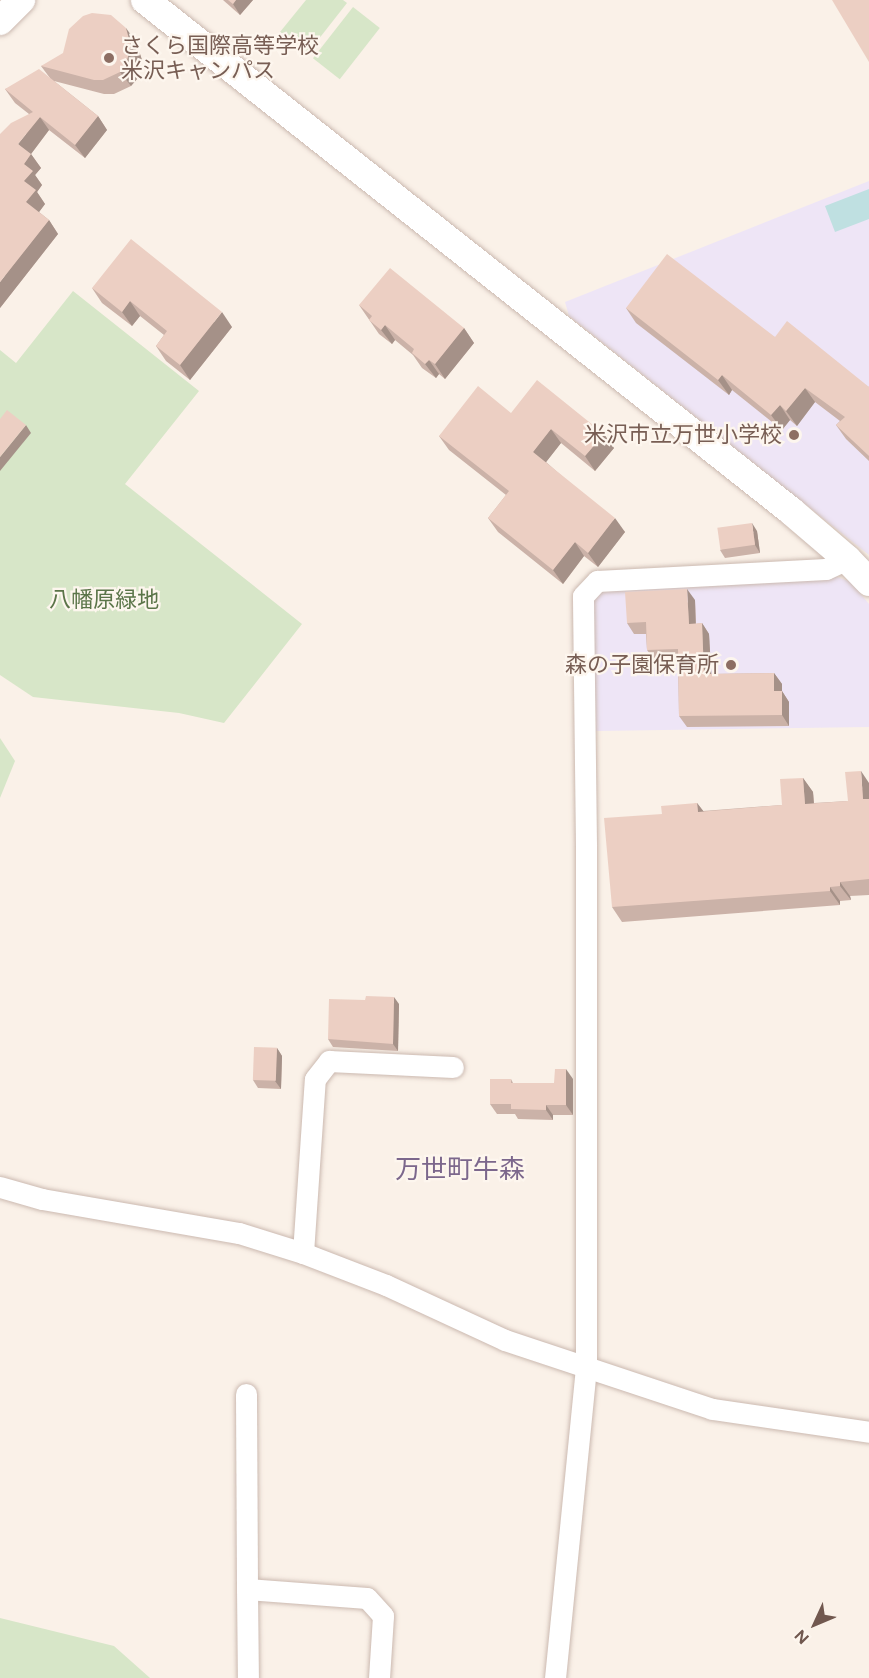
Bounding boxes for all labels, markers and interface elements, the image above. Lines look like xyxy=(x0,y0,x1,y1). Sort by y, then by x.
place label: さくら国際高等学校 米沢キャンパス xyxy=(121,32,319,84)
marker: さくら国際高等学校 米沢キャンパス xyxy=(102,51,116,65)
place label: 米沢市立万世小学校 xyxy=(584,422,782,448)
marker: 米沢市立万世小学校 xyxy=(787,428,801,442)
park label: 八幡原緑地 xyxy=(49,587,159,613)
place label: 森の子園保育所 xyxy=(565,652,719,678)
marker: 森の子園保育所 xyxy=(724,658,738,672)
district label: 万世町牛森 xyxy=(395,1154,525,1186)
north arrow xyxy=(785,1594,845,1654)
text: N xyxy=(791,1626,813,1648)

